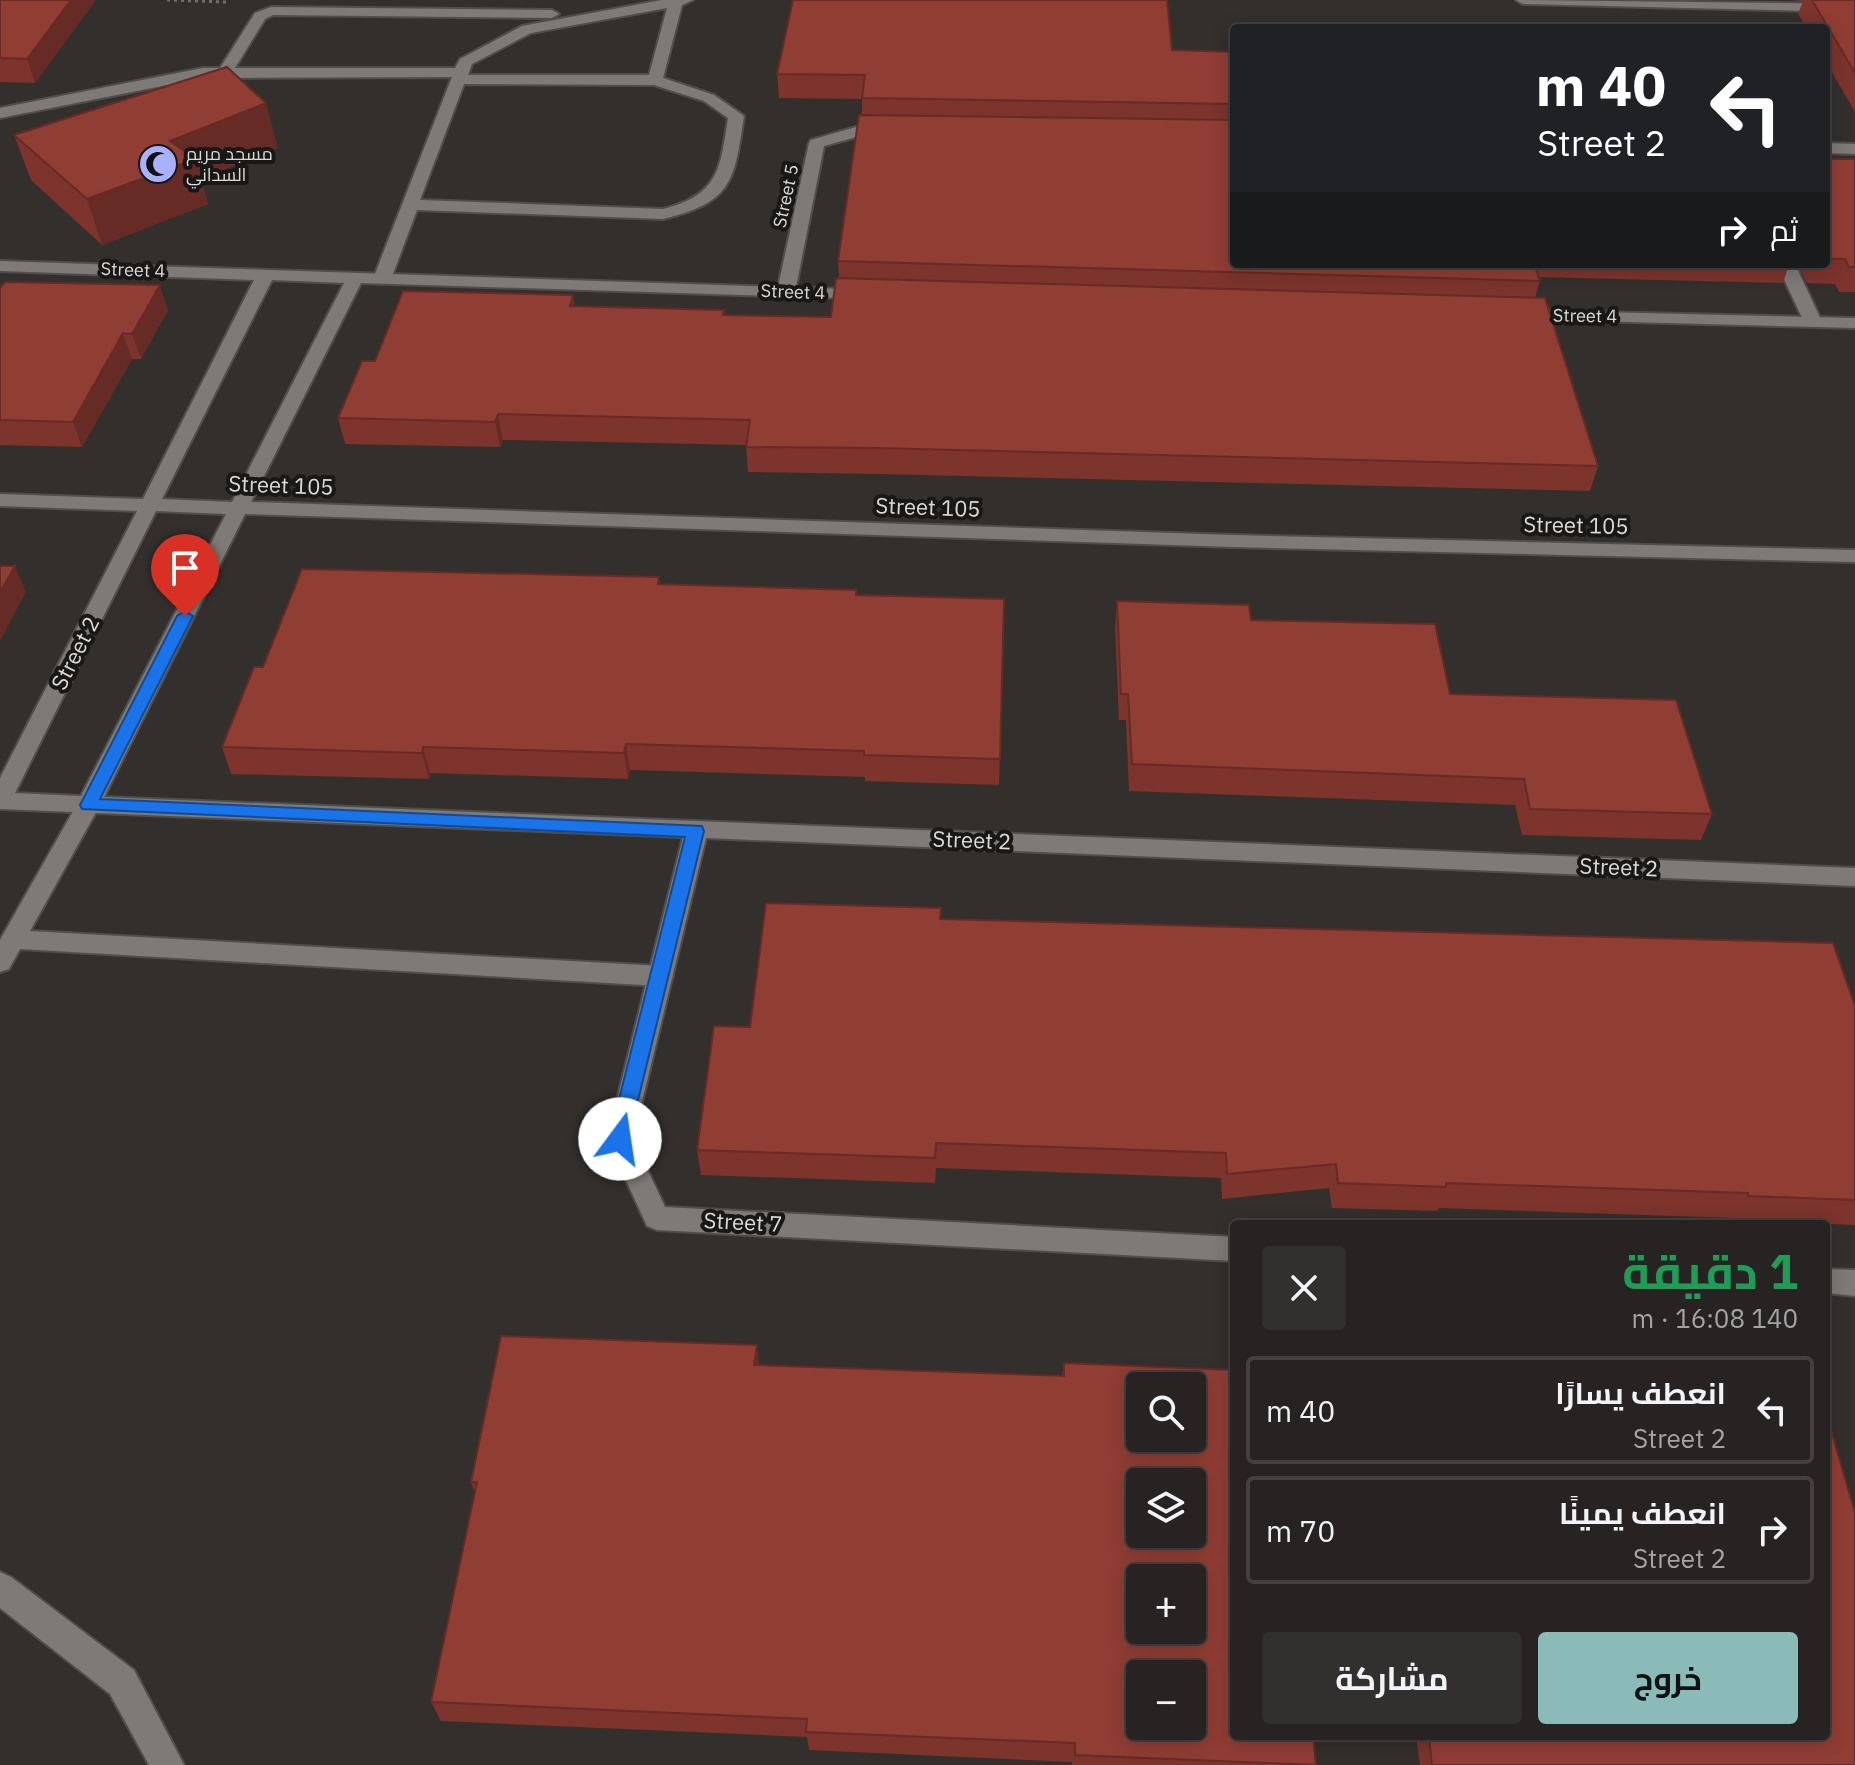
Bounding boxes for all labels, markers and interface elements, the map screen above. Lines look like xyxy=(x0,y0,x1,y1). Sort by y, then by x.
text: 40 m xyxy=(1536,49,1666,121)
icon: left xyxy=(1694,56,1798,160)
text: Street 2 xyxy=(1537,119,1666,166)
place label: مسجد مريم السداني xyxy=(186,142,273,189)
mosque icon: مسجد مريم السداني xyxy=(137,143,179,185)
street label: Street 5 xyxy=(768,162,803,230)
icon: right xyxy=(1710,208,1754,252)
text: ثم xyxy=(1770,210,1798,249)
street label: Street 4 xyxy=(100,257,166,282)
street label: Street 4 xyxy=(760,279,826,304)
street label: Street 4 xyxy=(1553,303,1618,328)
street label: Street 105 xyxy=(228,468,334,501)
street label: Street 105 xyxy=(875,490,981,523)
street label: Street 105 xyxy=(1523,509,1629,540)
pin xyxy=(151,534,219,616)
icon: arrive xyxy=(163,546,207,590)
street label: Street 2 xyxy=(44,611,105,694)
street label: Street 2 xyxy=(932,824,1012,855)
street label: Street 2 xyxy=(1579,851,1659,882)
position arrow xyxy=(578,1097,662,1181)
street label: Street 7 xyxy=(703,1205,783,1238)
text: 1 دقيقة xyxy=(1622,1240,1798,1302)
button: close xyxy=(1262,1246,1346,1330)
text: 140 m · 16:08 xyxy=(1632,1301,1798,1335)
map controls xyxy=(1126,1372,1206,1740)
button: search xyxy=(1126,1372,1206,1452)
text: انعطف يسارًا xyxy=(1555,1373,1726,1412)
icon: left xyxy=(1750,1388,1794,1432)
text: 40 m xyxy=(1266,1391,1335,1430)
text: Street 2 xyxy=(1633,1421,1726,1455)
button: layers xyxy=(1126,1468,1206,1548)
text: انعطف يمينًا xyxy=(1559,1493,1726,1532)
icon: right xyxy=(1750,1508,1794,1552)
text: 70 m xyxy=(1266,1511,1335,1550)
text: Street 2 xyxy=(1633,1541,1726,1575)
button: + xyxy=(1126,1564,1206,1644)
button: مشاركة xyxy=(1262,1632,1522,1724)
button: خروج xyxy=(1538,1632,1798,1724)
button: − xyxy=(1126,1660,1206,1740)

